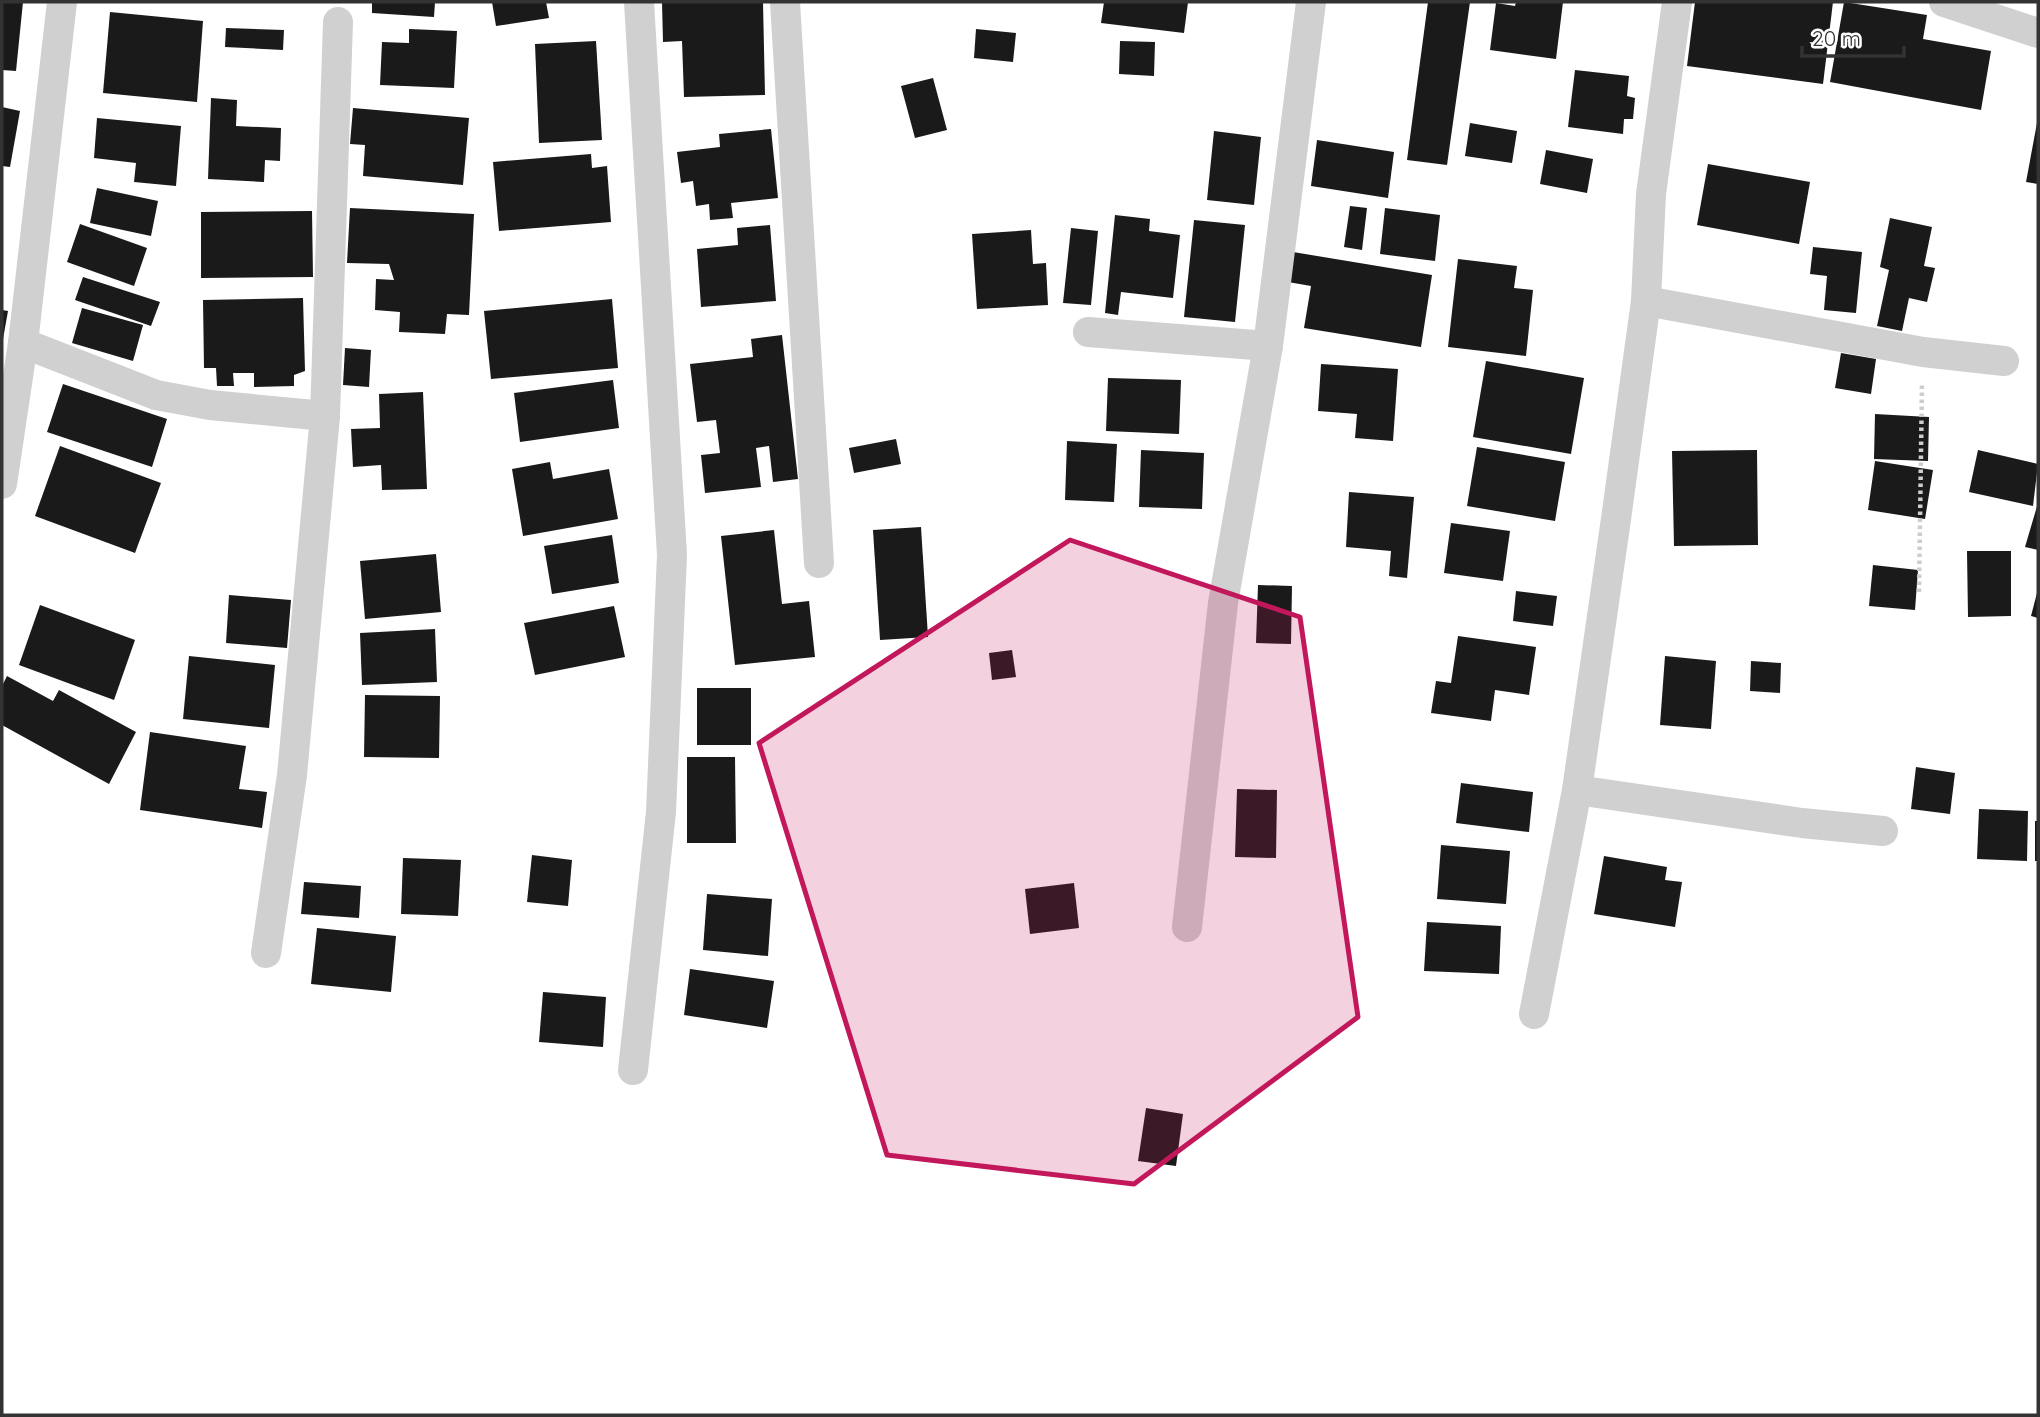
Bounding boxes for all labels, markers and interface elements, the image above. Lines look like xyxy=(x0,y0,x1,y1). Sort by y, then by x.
scale bar xyxy=(1802,14,1904,58)
text: 20 m xyxy=(1812,25,1861,51)

